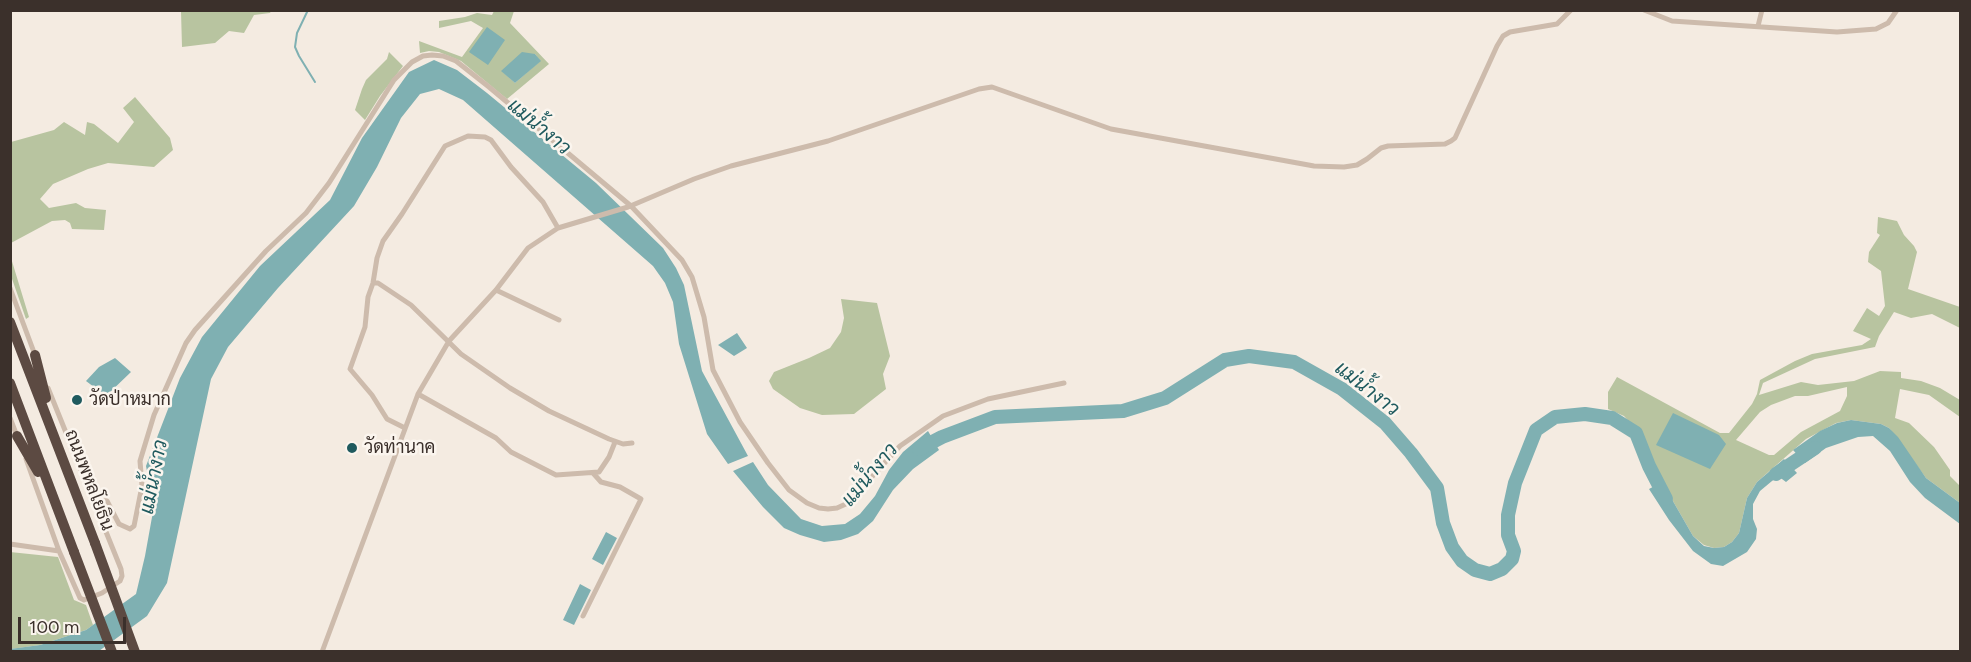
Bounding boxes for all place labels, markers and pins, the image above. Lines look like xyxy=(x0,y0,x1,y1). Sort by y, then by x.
place label: วัดป่าหมาก xyxy=(89,389,171,411)
marker: วัดป่าหมาก xyxy=(70,393,84,407)
place label: วัดท่านาค xyxy=(364,437,435,459)
marker: วัดท่านาค xyxy=(345,441,359,455)

